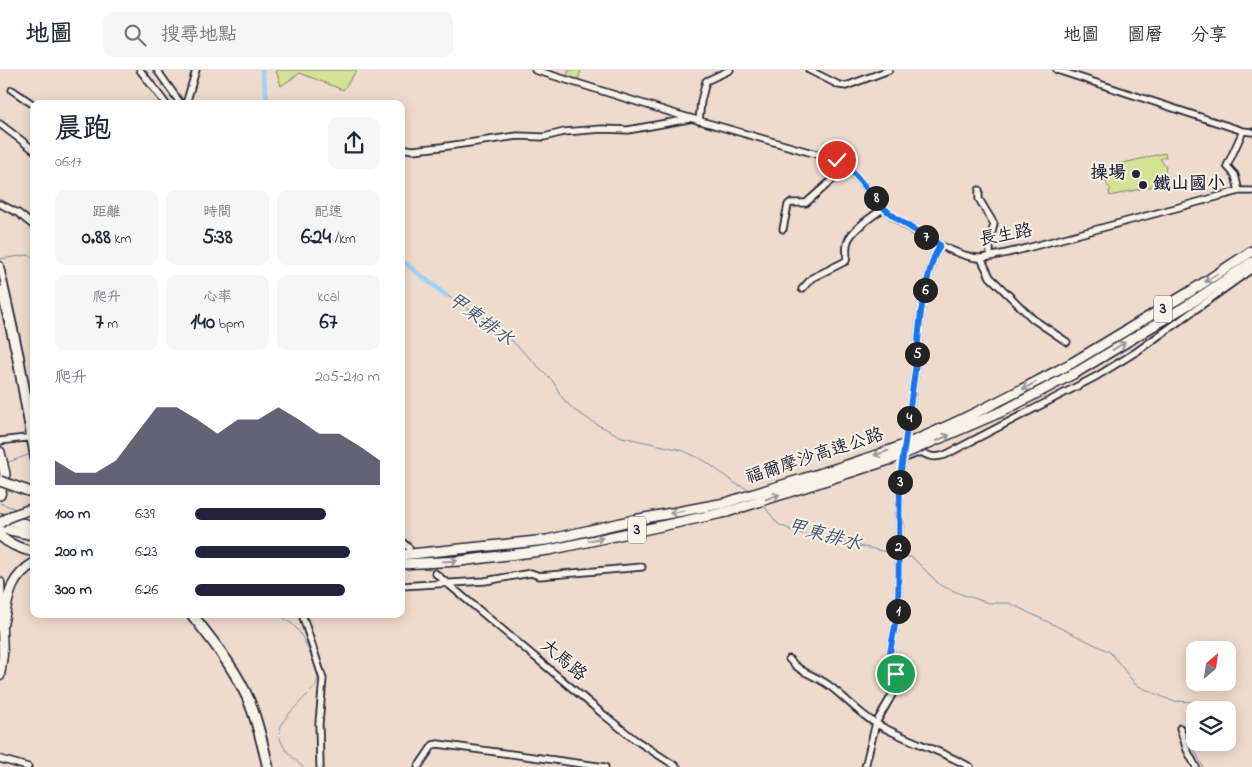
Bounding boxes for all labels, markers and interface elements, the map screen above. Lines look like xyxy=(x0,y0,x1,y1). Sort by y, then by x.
search box xyxy=(103,12,453,57)
text: 地圖 xyxy=(25,18,73,53)
icon: search xyxy=(121,21,149,49)
text: 搜尋地點 xyxy=(161,22,237,49)
text: 地圖 xyxy=(1063,23,1099,49)
text: 圖層 xyxy=(1127,23,1163,49)
text: 分享 xyxy=(1191,23,1227,49)
text: 晨跑 xyxy=(55,110,111,151)
button: share xyxy=(328,117,380,169)
pin xyxy=(816,139,858,181)
icon: check xyxy=(823,146,851,174)
text: 06:17 xyxy=(55,150,82,174)
place label: 操場 xyxy=(1090,161,1126,187)
marker: 操場 xyxy=(1130,168,1142,180)
place label: 鐵山國小 xyxy=(1153,172,1225,198)
marker: 鐵山國小 xyxy=(1137,179,1149,191)
pin: 8 xyxy=(864,186,888,210)
text: 8 xyxy=(874,188,879,209)
text: 距離 xyxy=(93,202,121,223)
text: 時間 xyxy=(204,202,232,223)
text: 配速 xyxy=(315,202,343,223)
street label: 長生路 xyxy=(977,218,1035,254)
text: 0.88 xyxy=(82,223,111,253)
text: 5:38 xyxy=(202,223,233,253)
text: 6:24 xyxy=(301,223,331,253)
pin: 7 xyxy=(914,224,938,250)
text: 7 xyxy=(924,227,929,248)
text: km xyxy=(111,229,131,250)
text: /km xyxy=(331,229,356,250)
one-way arrow xyxy=(1205,273,1219,283)
pin: 6 xyxy=(912,278,938,302)
text: 6 xyxy=(922,280,929,301)
text: 爬升 xyxy=(93,287,121,308)
text: 心率 xyxy=(204,287,232,308)
text: kcal xyxy=(317,287,340,308)
water label: 甲東排水 xyxy=(441,287,519,354)
road number: 3 xyxy=(1154,295,1172,322)
text: 7 xyxy=(95,308,104,338)
text: 140 xyxy=(191,308,215,338)
text: 67 xyxy=(320,308,337,338)
text: m xyxy=(104,314,118,335)
text: bpm xyxy=(215,314,244,335)
one-way arrow xyxy=(1111,341,1125,351)
pin: 5 xyxy=(904,342,930,366)
text: 5 xyxy=(913,344,922,365)
text: 205–210 m xyxy=(315,365,380,389)
text: 爬升 xyxy=(55,366,87,390)
one-way arrow xyxy=(1022,382,1037,391)
pin: 4 xyxy=(896,406,922,430)
text: 4 xyxy=(907,408,912,429)
street label: 福爾摩沙高速公路 xyxy=(743,422,887,492)
one-way arrow xyxy=(935,432,950,442)
one-way arrow xyxy=(874,449,889,458)
pin: 3 xyxy=(888,470,912,494)
text: 3 xyxy=(898,472,903,493)
one-way arrow xyxy=(765,492,781,501)
text: 100 m xyxy=(55,502,90,526)
text: 6:39 xyxy=(135,502,155,526)
one-way arrow xyxy=(669,508,685,517)
water label: 甲東排水 xyxy=(784,513,865,559)
road number: 3 xyxy=(628,516,646,544)
one-way arrow xyxy=(588,534,604,543)
pin: 2 xyxy=(886,534,910,560)
text: 2 xyxy=(895,537,902,558)
text: 200 m xyxy=(55,540,93,564)
text: 6:23 xyxy=(135,540,158,564)
one-way arrow xyxy=(442,557,458,566)
text: 300 m xyxy=(55,578,92,602)
text: 6:26 xyxy=(135,578,158,602)
pin: 1 xyxy=(886,598,910,624)
text: 1 xyxy=(896,601,901,622)
street label: 大馬路 xyxy=(534,634,592,688)
north arrow xyxy=(1186,641,1236,691)
map controls xyxy=(1186,641,1236,751)
pin xyxy=(875,653,917,695)
icon: arrive xyxy=(882,660,910,688)
button: layers xyxy=(1186,701,1236,751)

